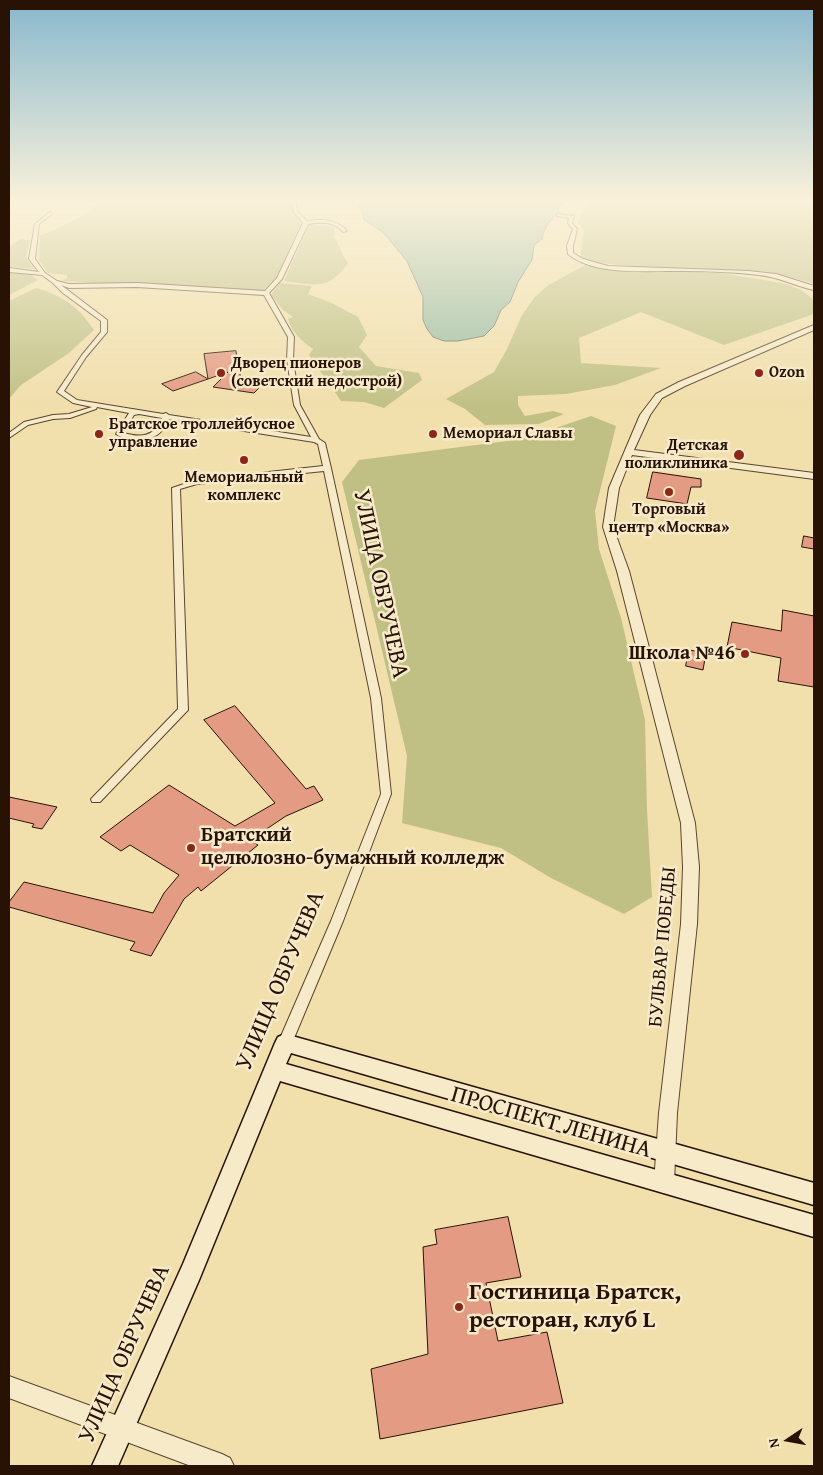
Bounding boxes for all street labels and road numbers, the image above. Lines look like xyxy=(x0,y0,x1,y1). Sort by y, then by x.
street label: УЛИЦА ОБРУЧЕВА xyxy=(346,487,414,681)
street label: БУЛЬВАР ПОБЕДЫ xyxy=(644,866,682,1028)
street label: УЛИЦА ОБРУЧЕВА xyxy=(230,887,332,1075)
street label: ПРОСПЕКТ ЛЕНИНА xyxy=(448,1081,654,1165)
street label: УЛИЦА ОБРУЧЕВА xyxy=(73,1260,177,1448)

